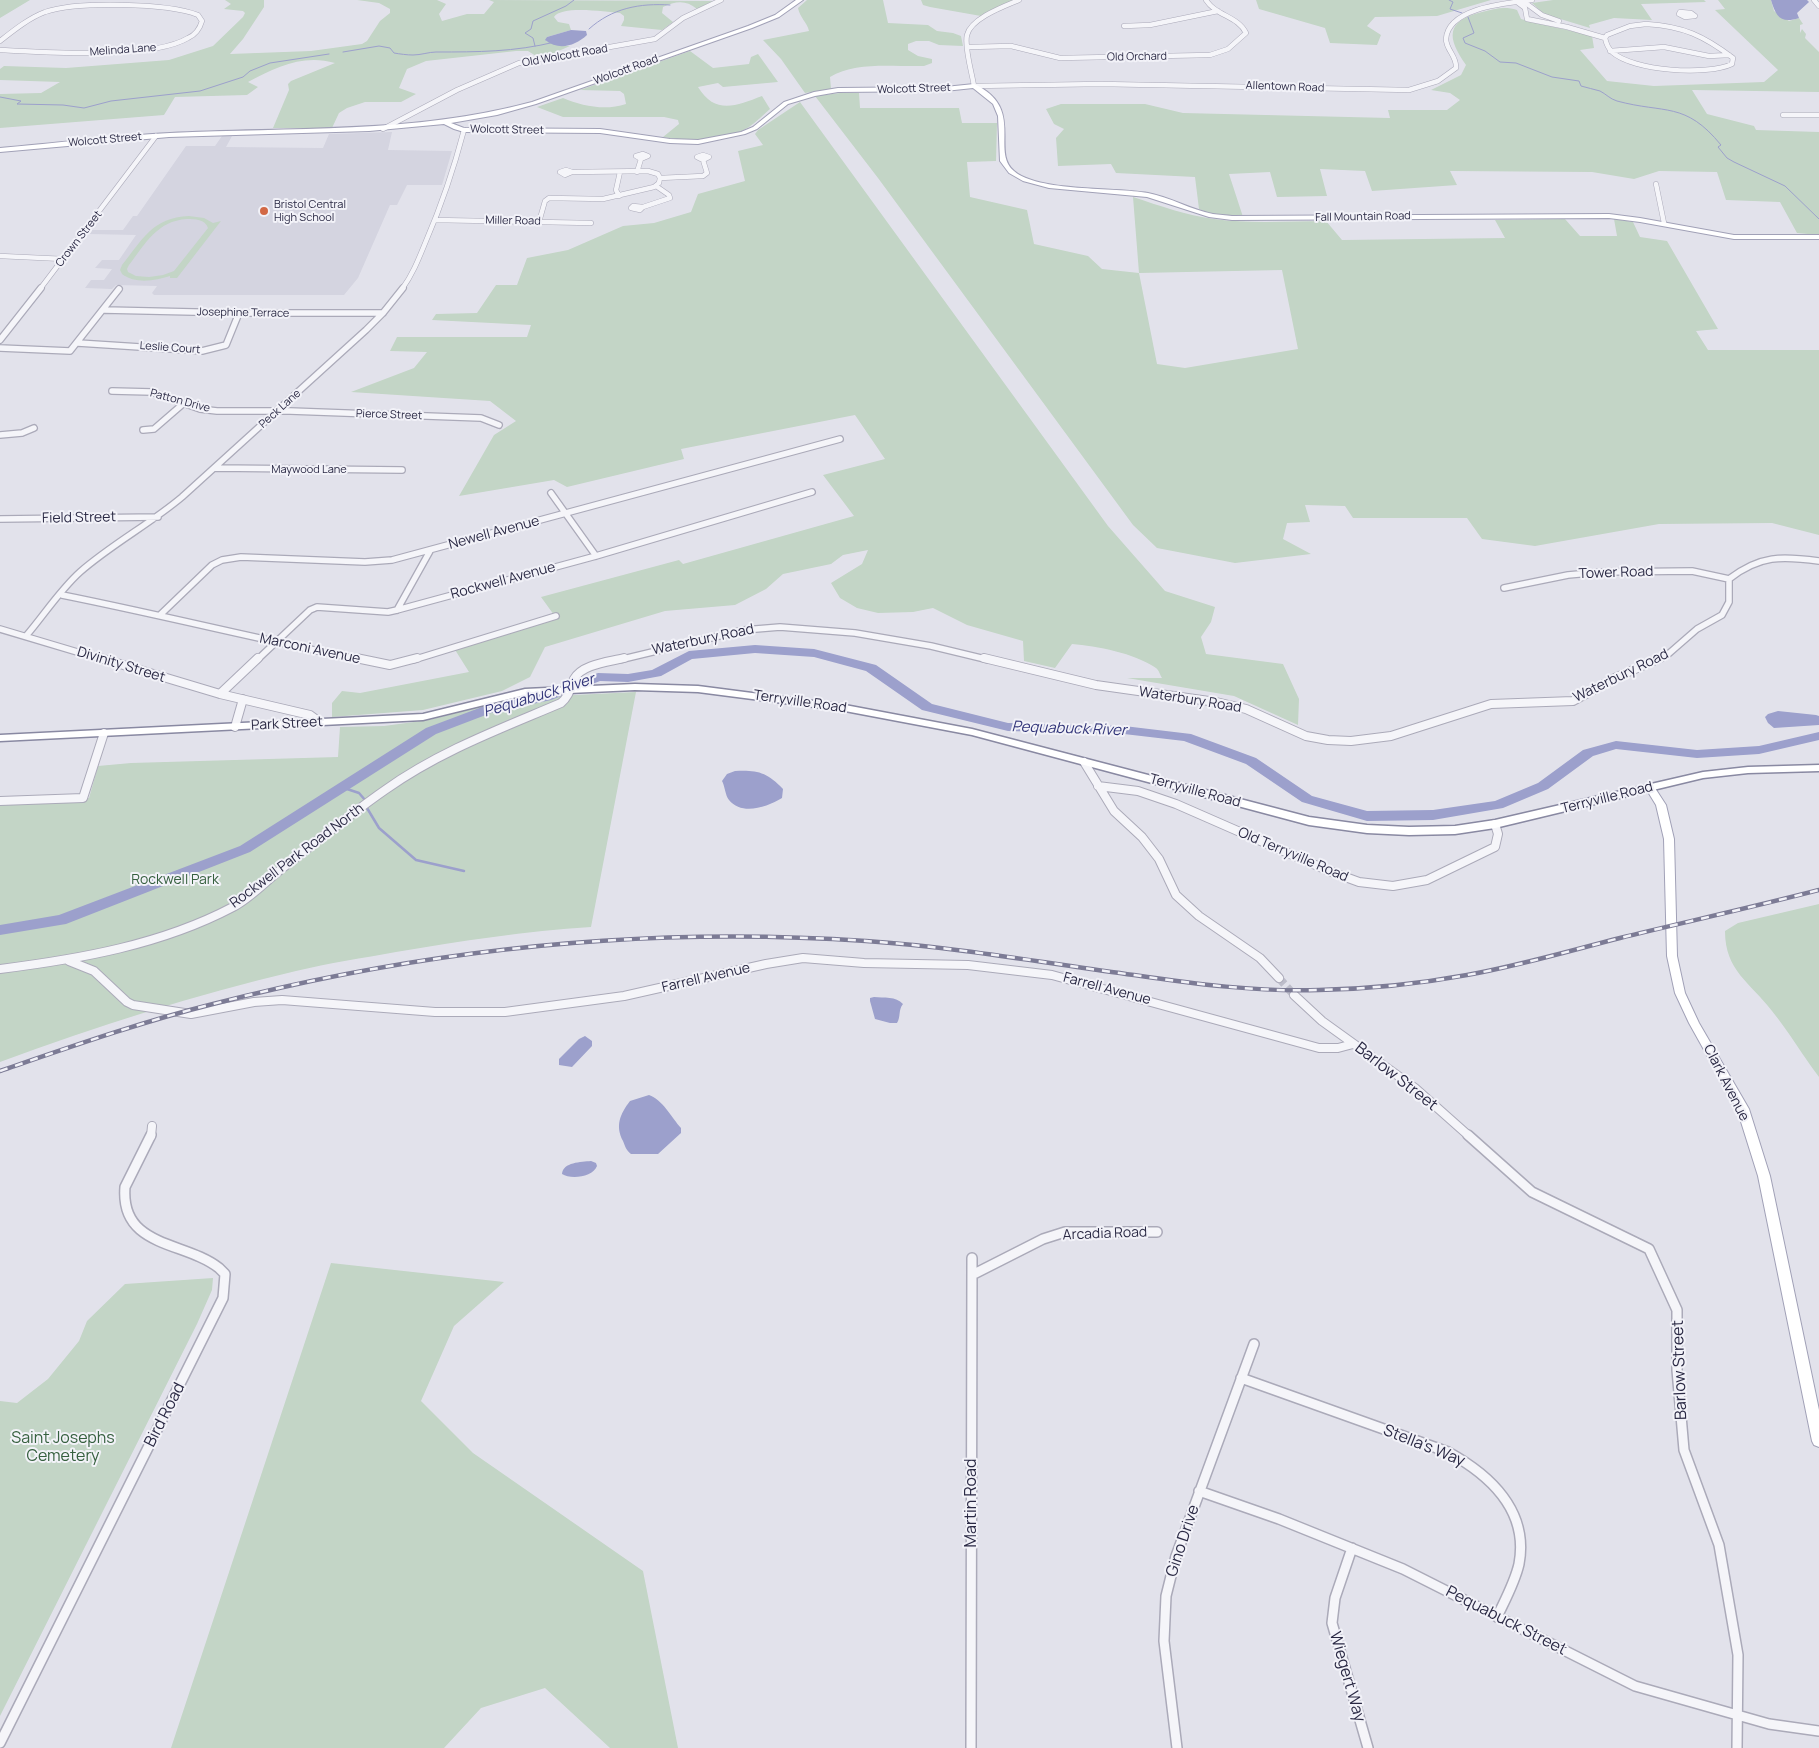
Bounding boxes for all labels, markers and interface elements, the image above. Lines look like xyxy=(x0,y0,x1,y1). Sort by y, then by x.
street label: Melinda Lane xyxy=(89,41,157,59)
street label: Old Wolcott Road xyxy=(521,42,609,70)
street label: Old Orchard xyxy=(1107,50,1167,64)
street label: Wolcott Road xyxy=(592,52,660,88)
street label: Allentown Road xyxy=(1245,79,1325,95)
street label: Wolcott Street xyxy=(877,81,951,97)
street label: Wolcott Street xyxy=(470,123,544,137)
street label: Wolcott Street xyxy=(68,130,142,150)
place label: Bristol Central High School xyxy=(274,198,346,224)
marker: Bristol Central High School xyxy=(258,205,270,217)
street label: Crown Street xyxy=(53,208,105,270)
street label: Fall Mountain Road xyxy=(1315,210,1411,224)
street label: Miller Road xyxy=(485,214,541,228)
street label: Josephine Terrace xyxy=(197,306,289,320)
street label: Leslie Court xyxy=(139,339,201,357)
street label: Patton Drive xyxy=(149,387,211,415)
street label: Peck Lane xyxy=(256,387,304,431)
street label: Pierce Street xyxy=(356,407,422,423)
street label: Maywood Lane xyxy=(271,463,347,477)
street label: Field Street xyxy=(42,509,116,527)
street label: Newell Avenue xyxy=(447,513,541,553)
street label: Rockwell Avenue xyxy=(449,559,557,603)
street label: Tower Road xyxy=(1578,563,1654,583)
street label: Waterbury Road xyxy=(651,621,755,659)
street label: Marconi Avenue xyxy=(258,630,362,668)
street label: Divinity Street xyxy=(75,644,167,686)
street label: Waterbury Road xyxy=(1571,646,1671,706)
water label: Pequabuck River xyxy=(481,671,597,721)
street label: Waterbury Road xyxy=(1137,684,1243,716)
street label: Terryville Road xyxy=(752,687,848,717)
street label: Park Street xyxy=(251,714,323,734)
water label: Pequabuck River xyxy=(1011,718,1127,740)
street label: Terryville Road xyxy=(1147,771,1243,811)
street label: Terryville Road xyxy=(1559,778,1655,818)
street label: Rockwell Park Road North xyxy=(227,800,367,912)
street label: Old Terryville Road xyxy=(1235,824,1351,886)
park label: Rockwell Park xyxy=(131,872,219,888)
street label: Farrell Avenue xyxy=(660,960,752,996)
street label: Farrell Avenue xyxy=(1061,969,1153,1009)
street label: Barlow Street xyxy=(1351,1039,1441,1115)
street label: Clark Avenue xyxy=(1699,1042,1753,1124)
street label: Arcadia Road xyxy=(1062,1224,1148,1244)
street label: Barlow Street xyxy=(1669,1320,1691,1420)
street label: Bird Road xyxy=(141,1380,189,1450)
street label: Stella's Way xyxy=(1380,1421,1468,1471)
park label: Saint Josephs Cemetery xyxy=(11,1429,115,1467)
street label: Martin Road xyxy=(962,1459,982,1547)
street label: Gino Drive xyxy=(1162,1503,1204,1579)
street label: Pequabuck Street xyxy=(1442,1582,1570,1660)
street label: Wiegert Way xyxy=(1325,1630,1369,1724)

